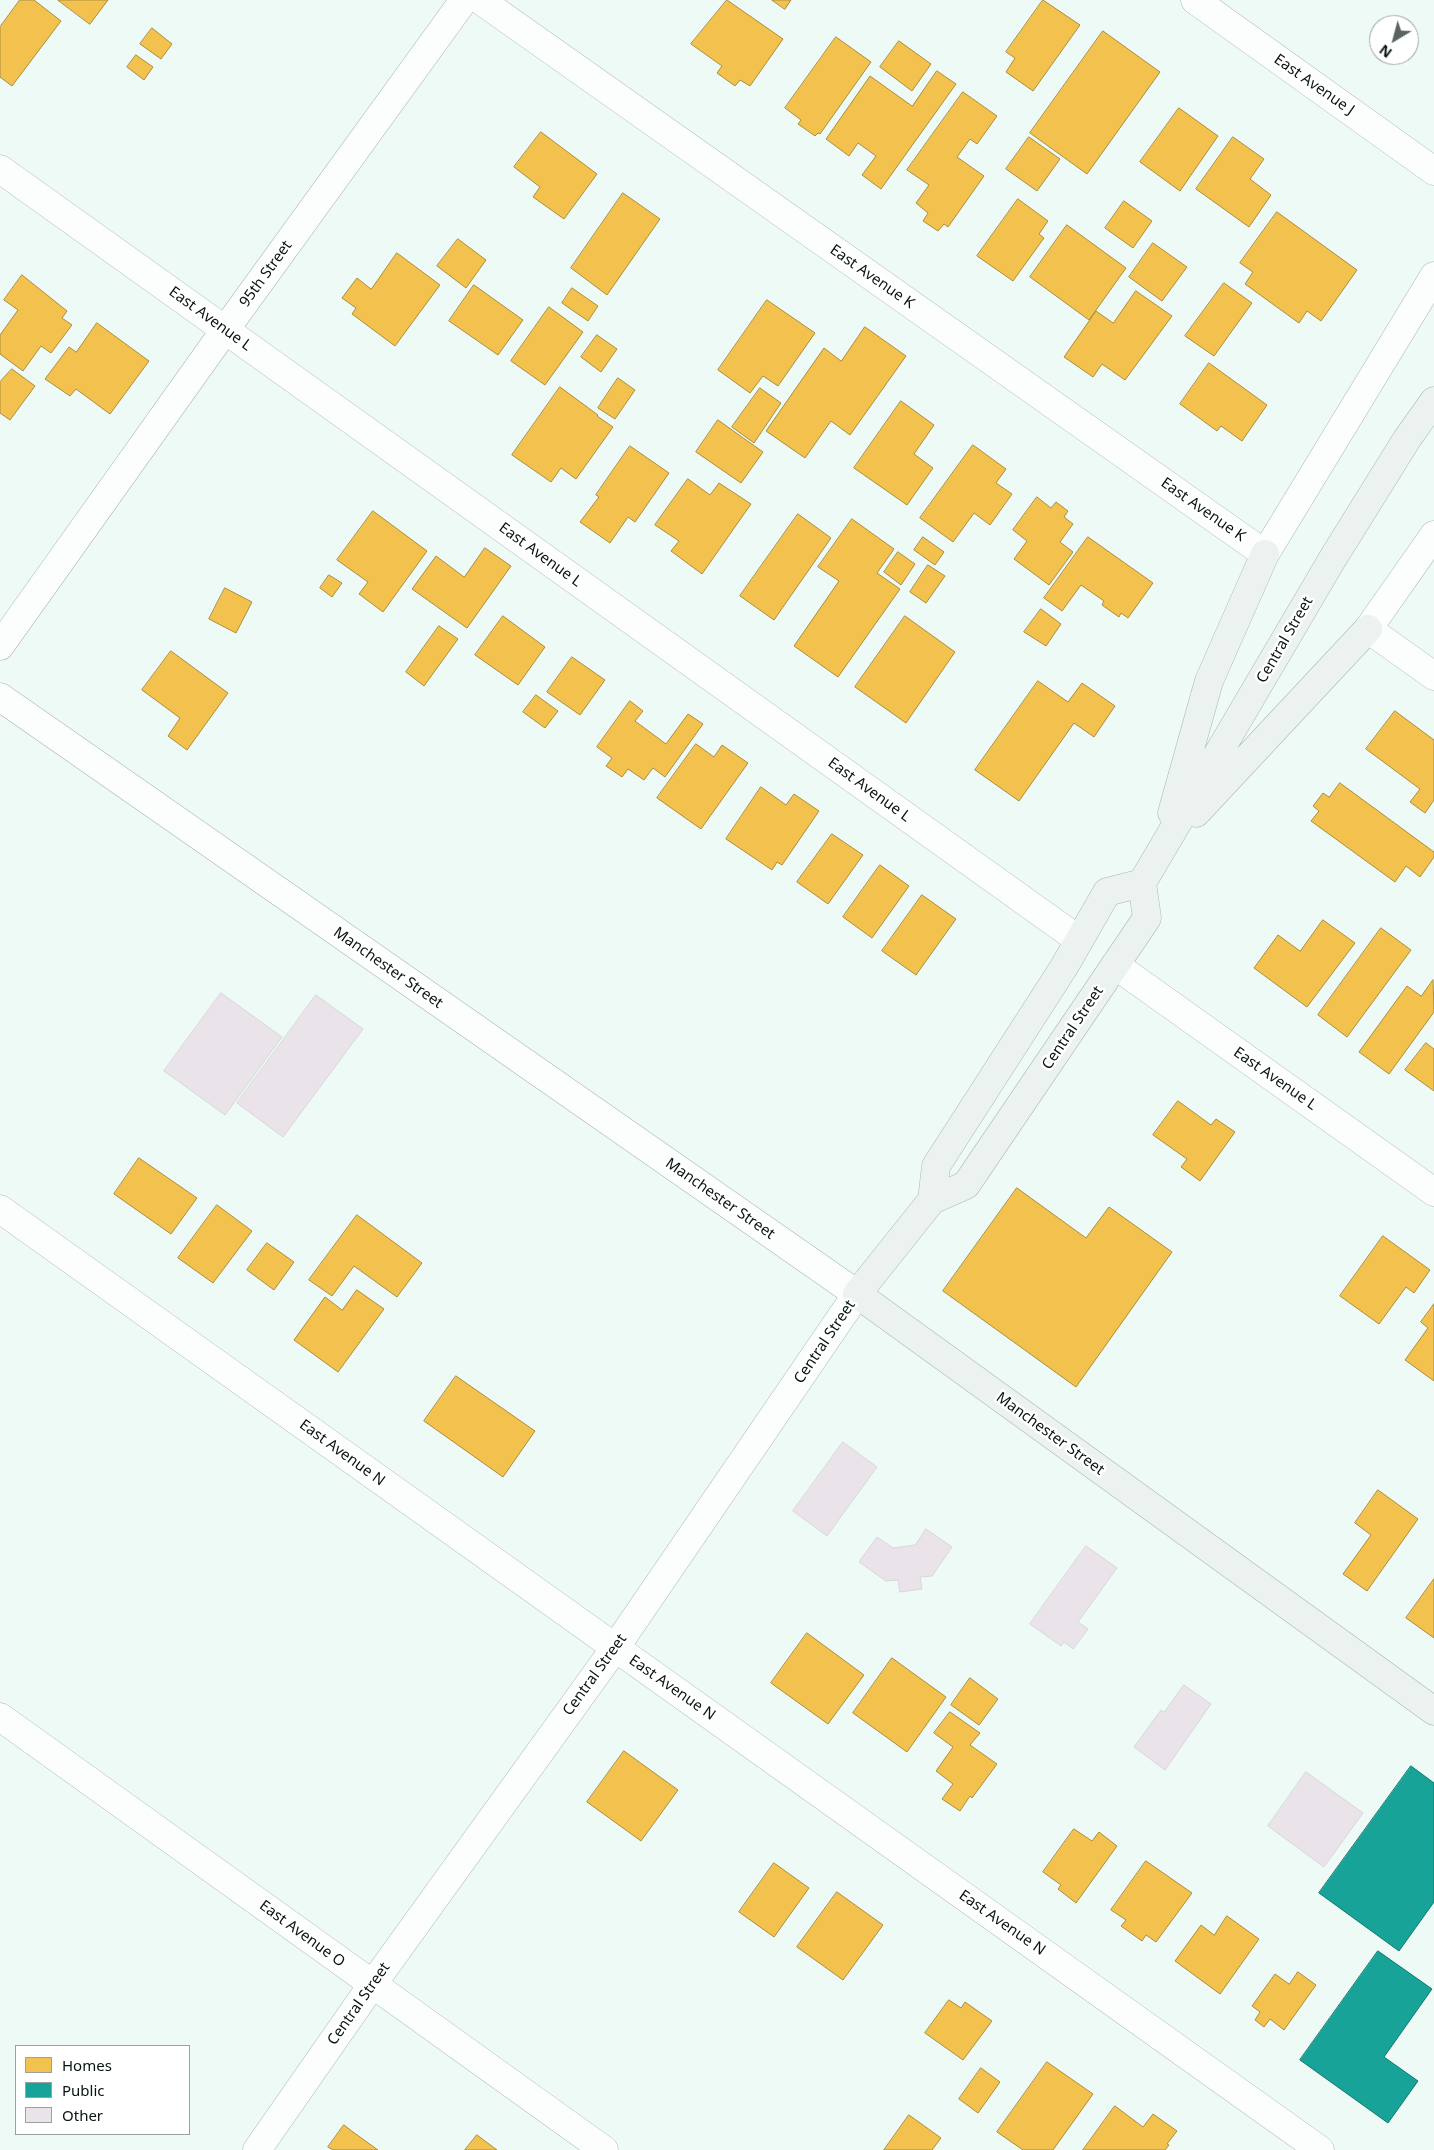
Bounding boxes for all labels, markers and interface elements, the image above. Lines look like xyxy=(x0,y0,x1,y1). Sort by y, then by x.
north arrow xyxy=(1369,15,1419,65)
text: N xyxy=(1375,41,1396,63)
street label: East Avenue J xyxy=(1270,51,1358,119)
street label: 95th Street xyxy=(236,237,296,311)
street label: East Avenue K xyxy=(826,241,918,313)
street label: East Avenue L xyxy=(165,283,255,355)
street label: East Avenue K xyxy=(1157,474,1249,546)
street label: East Avenue L xyxy=(495,519,585,591)
street label: Central Street xyxy=(1253,594,1317,686)
street label: East Avenue L xyxy=(824,754,914,826)
street label: Manchester Street xyxy=(330,924,446,1012)
street label: Central Street xyxy=(1039,983,1107,1073)
street label: East Avenue L xyxy=(1230,1044,1320,1114)
street label: Manchester Street xyxy=(662,1155,778,1243)
street label: Central Street xyxy=(791,1297,859,1387)
street label: Manchester Street xyxy=(992,1389,1108,1479)
street label: East Avenue N xyxy=(296,1416,388,1490)
street label: Central Street xyxy=(559,1631,631,1719)
street label: East Avenue N xyxy=(625,1652,719,1724)
street label: East Avenue N xyxy=(955,1887,1049,1959)
street label: East Avenue O xyxy=(256,1897,348,1971)
street label: Central Street xyxy=(324,1959,394,2049)
legend xyxy=(15,2045,190,2135)
text: Homes xyxy=(62,2055,112,2075)
text: Public xyxy=(62,2080,105,2100)
text: Other xyxy=(62,2105,103,2125)

